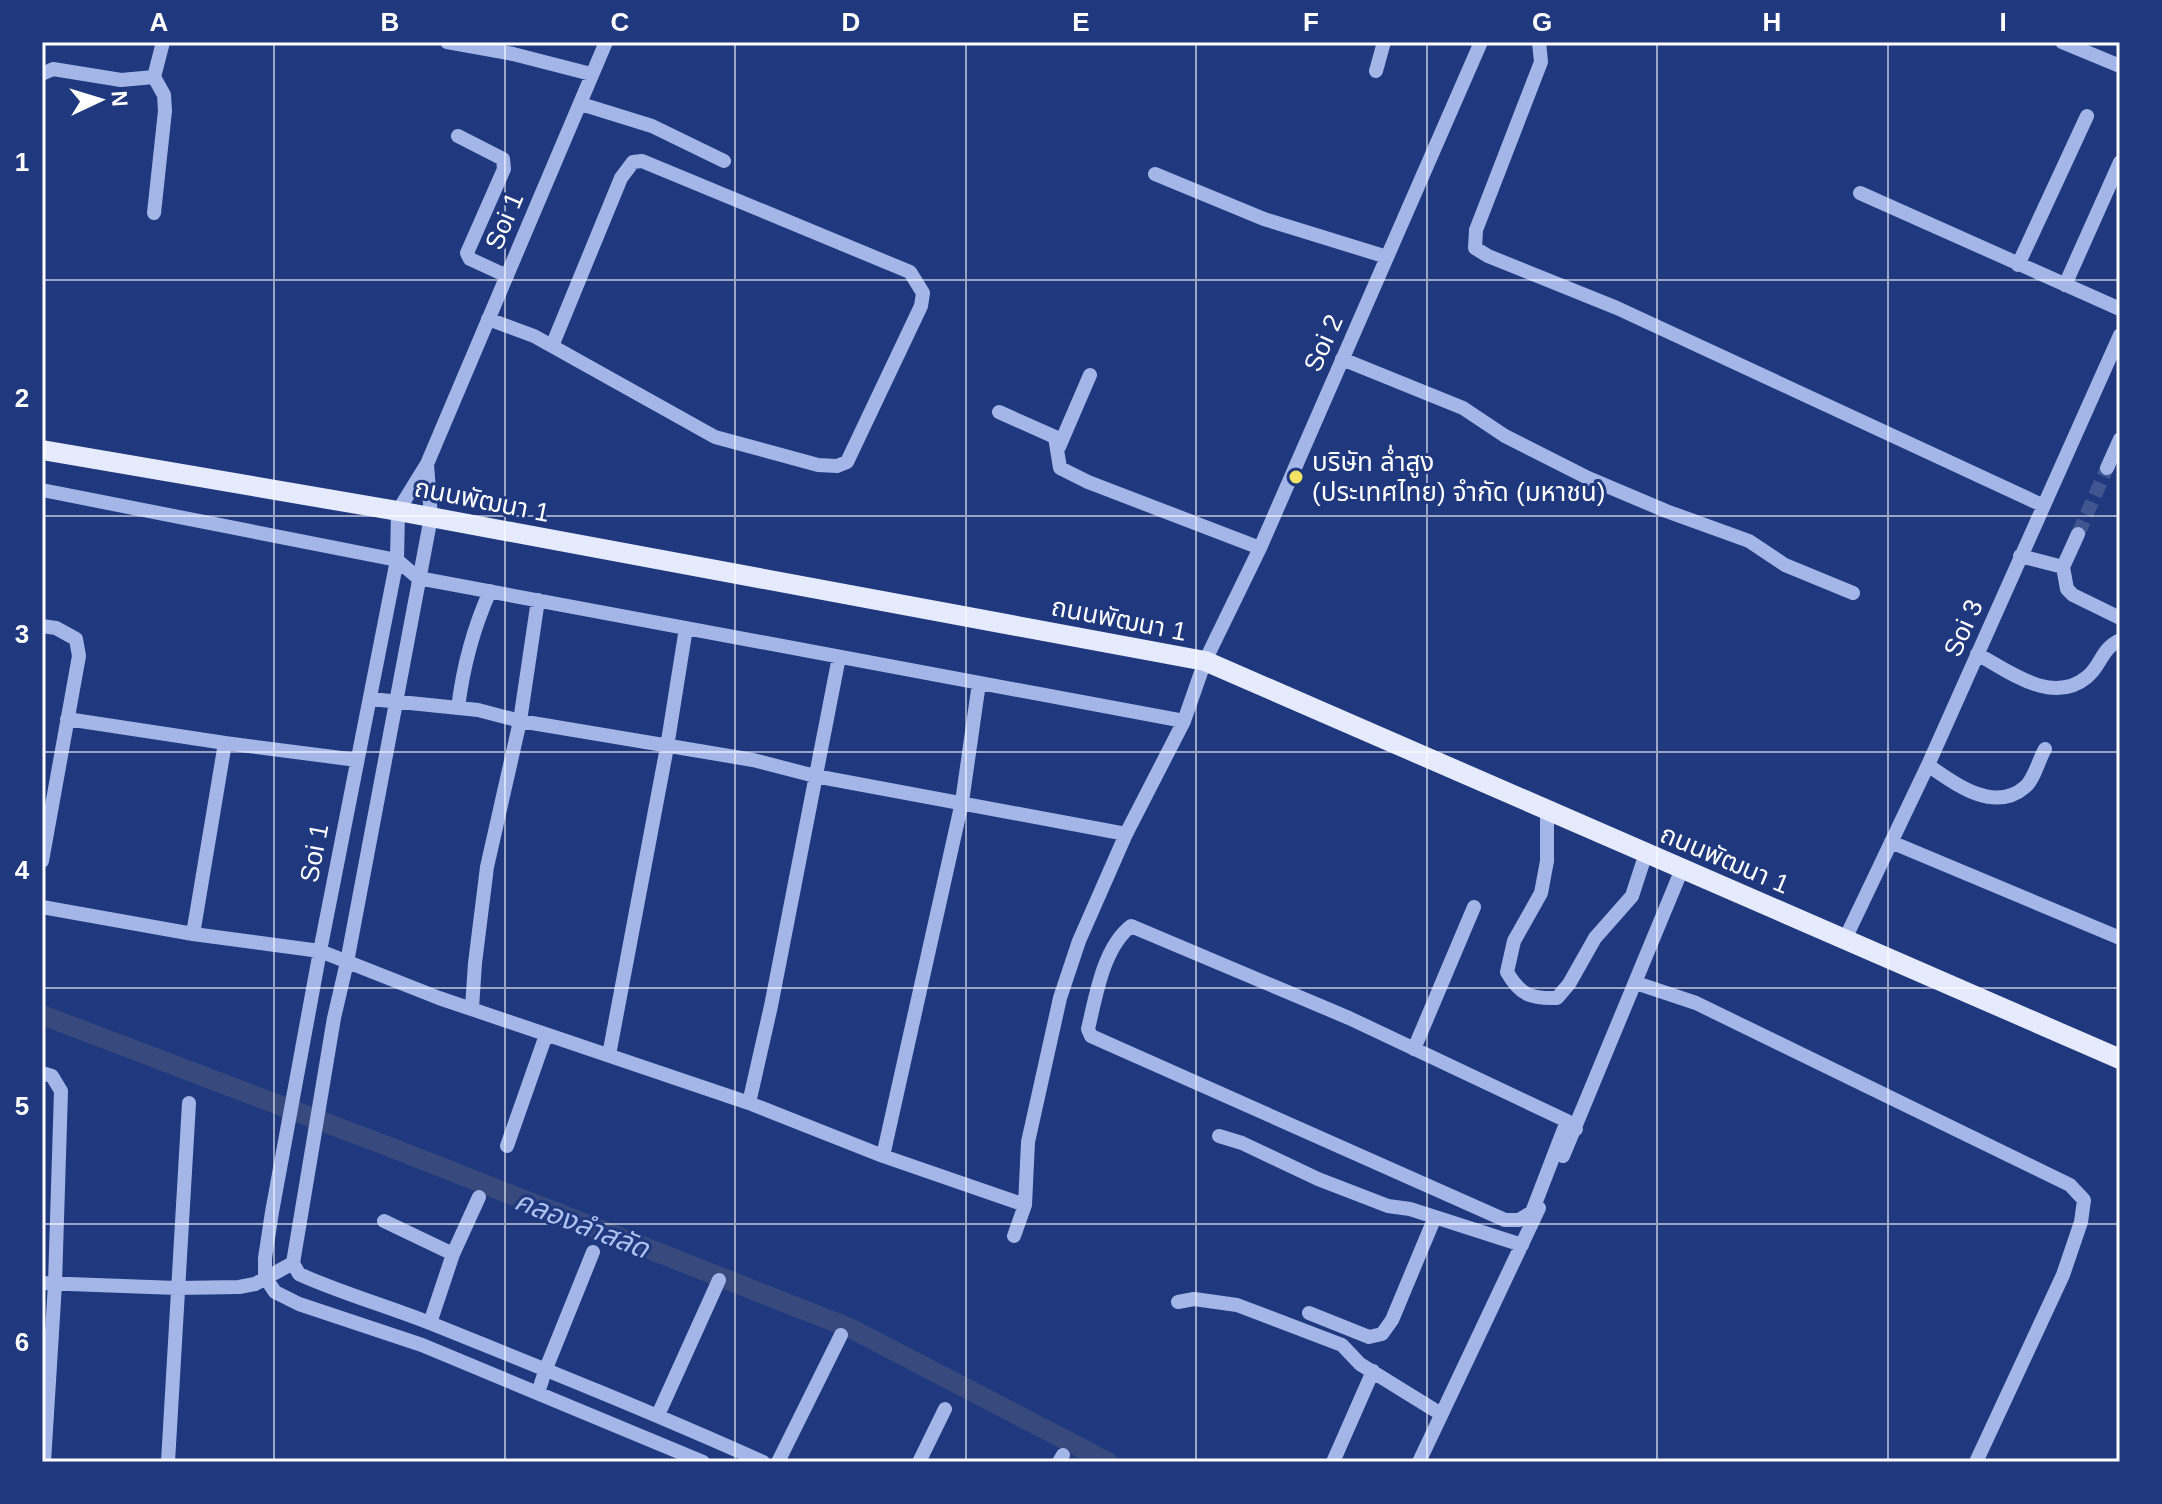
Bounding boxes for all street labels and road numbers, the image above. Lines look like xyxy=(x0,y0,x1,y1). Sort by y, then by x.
street label: Soi 1 xyxy=(479,188,529,254)
street label: Soi 2 xyxy=(1297,310,1349,376)
street label: ถนนพัฒนา 1 xyxy=(412,472,552,528)
street label: ถนนพัฒนา 1 xyxy=(1049,591,1189,647)
street label: Soi 3 xyxy=(1937,595,1989,661)
street label: ถนนพัฒนา 1 xyxy=(1656,818,1794,900)
street label: Soi 1 xyxy=(294,821,334,885)

